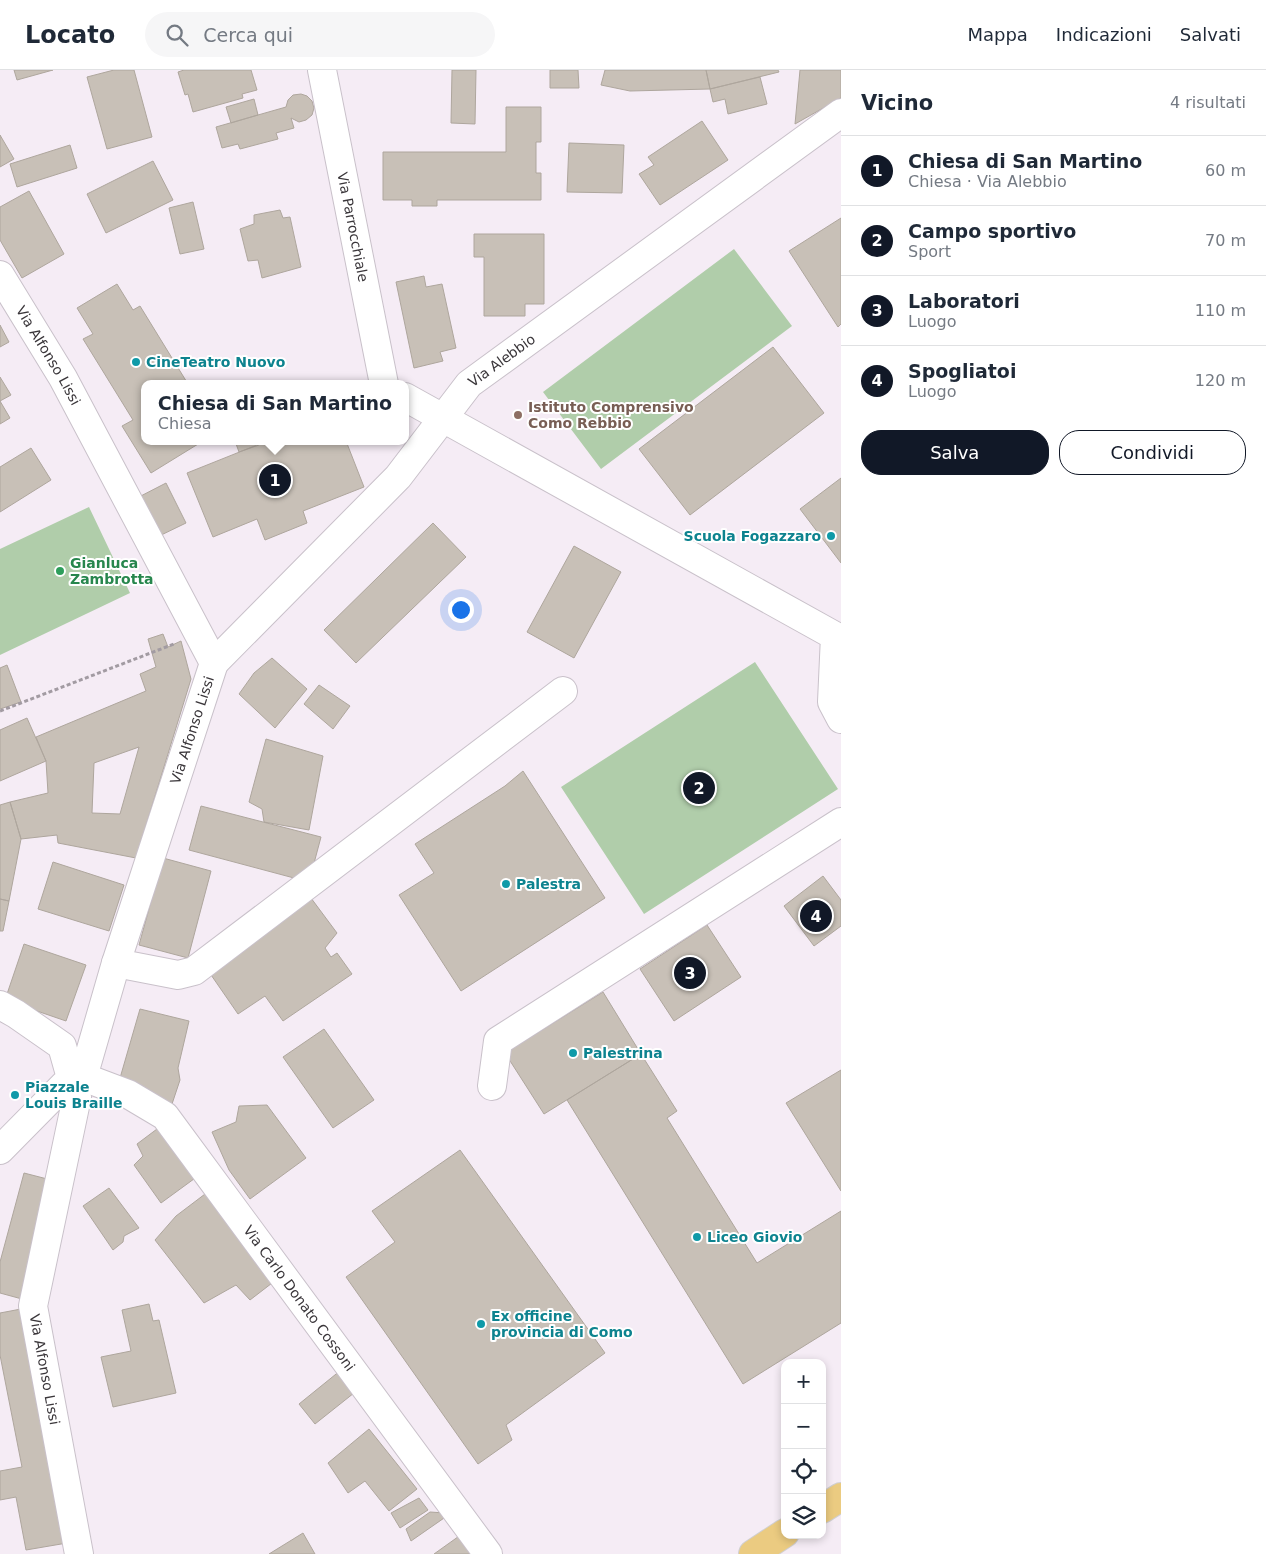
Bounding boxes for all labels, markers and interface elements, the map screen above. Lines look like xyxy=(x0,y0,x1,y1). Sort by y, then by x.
search box xyxy=(145,12,495,57)
text: Locato xyxy=(25,21,115,49)
icon: search xyxy=(163,21,191,49)
text: Cerca qui xyxy=(203,24,293,46)
text: Mappa xyxy=(967,24,1028,45)
text: Indicazioni xyxy=(1056,24,1152,45)
text: Salvati xyxy=(1180,24,1241,45)
text: Vicino xyxy=(861,91,933,115)
text: 4 risultati xyxy=(1170,93,1246,112)
text: Chiesa di San Martino xyxy=(908,150,1142,172)
text: 1 xyxy=(871,161,883,180)
text: 60 m xyxy=(1205,161,1246,180)
street label: Via Parrocchiale xyxy=(334,171,372,283)
text: Chiesa · Via Alebbio xyxy=(908,172,1067,191)
text: Campo sportivo xyxy=(908,220,1076,242)
text: 2 xyxy=(871,231,883,250)
text: 70 m xyxy=(1205,231,1246,250)
text: Sport xyxy=(908,242,951,261)
text: Laboratori xyxy=(908,290,1020,312)
text: 3 xyxy=(871,301,883,320)
text: 110 m xyxy=(1195,301,1246,320)
street label: Via Alfonso Lissi xyxy=(13,303,84,408)
text: Luogo xyxy=(908,312,957,331)
street label: Via Alebbio xyxy=(465,331,538,390)
place label: CineTeatro Nuovo xyxy=(146,354,286,370)
marker: CineTeatro Nuovo xyxy=(130,356,142,368)
text: Spogliatoi xyxy=(908,360,1016,382)
text: 4 xyxy=(871,371,883,390)
text: 120 m xyxy=(1195,371,1246,390)
popup xyxy=(141,380,409,445)
text: Luogo xyxy=(908,382,957,401)
text: Chiesa di San Martino xyxy=(158,392,392,414)
place label: Istituto Comprensivo Como Rebbio xyxy=(528,399,694,431)
marker: Istituto Comprensivo Como Rebbio xyxy=(512,409,524,421)
text: Chiesa xyxy=(158,414,212,433)
button: Salva xyxy=(861,430,1049,475)
button: Condividi xyxy=(1059,430,1246,475)
pin: 1 xyxy=(259,461,291,499)
place label: Scuola Fogazzaro xyxy=(684,528,821,544)
marker: Scuola Fogazzaro xyxy=(825,530,837,542)
place label: Gianluca Zambrotta xyxy=(70,555,154,587)
marker: Gianluca Zambrotta xyxy=(54,565,66,577)
your location xyxy=(448,597,474,623)
street label: Via Alfonso Lissi xyxy=(167,674,217,786)
pin: 2 xyxy=(683,769,715,807)
place label: Palestra xyxy=(516,876,581,892)
marker: Palestra xyxy=(500,878,512,890)
pin: 4 xyxy=(800,897,832,935)
pin: 3 xyxy=(674,954,706,992)
place label: Palestrina xyxy=(583,1045,663,1061)
marker: Palestrina xyxy=(567,1047,579,1059)
place label: Piazzale Louis Braille xyxy=(25,1079,122,1111)
marker: Piazzale Louis Braille xyxy=(9,1089,21,1101)
street label: Via Carlo Donato Cossoni xyxy=(240,1222,358,1374)
place label: Liceo Giovio xyxy=(707,1229,803,1245)
marker: Liceo Giovio xyxy=(691,1231,703,1243)
place label: Ex officine provincia di Como xyxy=(491,1308,633,1340)
street label: Via Alfonso Lissi xyxy=(27,1313,63,1426)
marker: Ex officine provincia di Como xyxy=(475,1318,487,1330)
map controls xyxy=(781,1359,826,1539)
button: + xyxy=(781,1359,826,1404)
button: − xyxy=(781,1404,826,1449)
button: locate xyxy=(781,1449,826,1494)
button: layers xyxy=(781,1494,826,1539)

